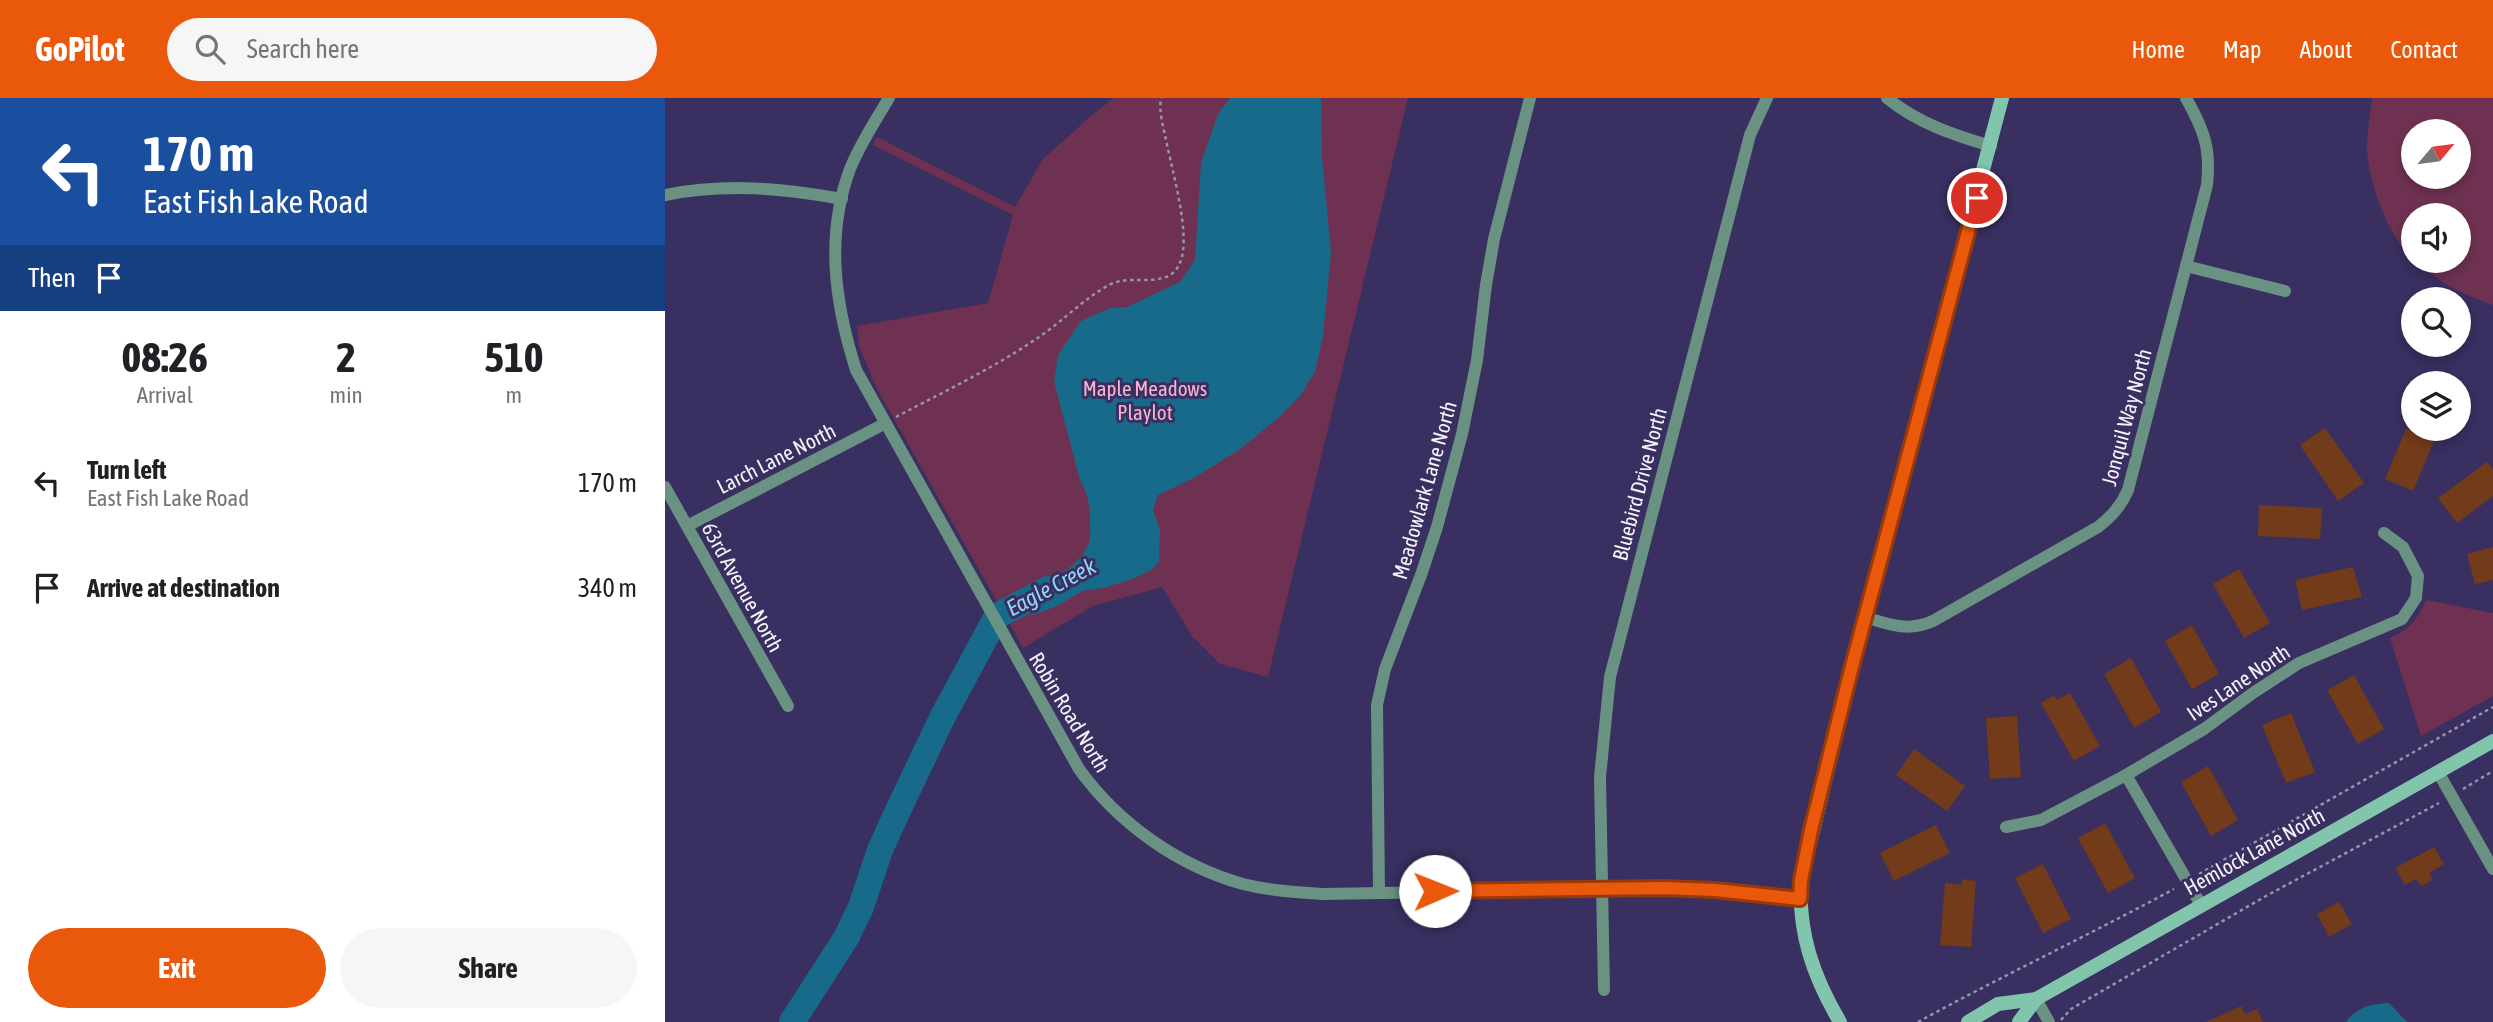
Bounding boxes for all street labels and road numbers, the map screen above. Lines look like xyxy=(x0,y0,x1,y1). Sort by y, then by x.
street label: Jonquil Way North xyxy=(2096,346,2156,488)
street label: Meadowlark Lane North xyxy=(1387,398,1461,582)
street label: Bluebird Drive North xyxy=(1607,405,1671,563)
street label: Larch Lane North xyxy=(713,418,839,498)
street label: 63rd Avenue North xyxy=(698,518,788,656)
street label: Ives Lane North xyxy=(2182,639,2294,725)
street label: Robin Road North xyxy=(1025,648,1115,776)
street label: Hemlock Lane North xyxy=(2180,802,2328,900)

